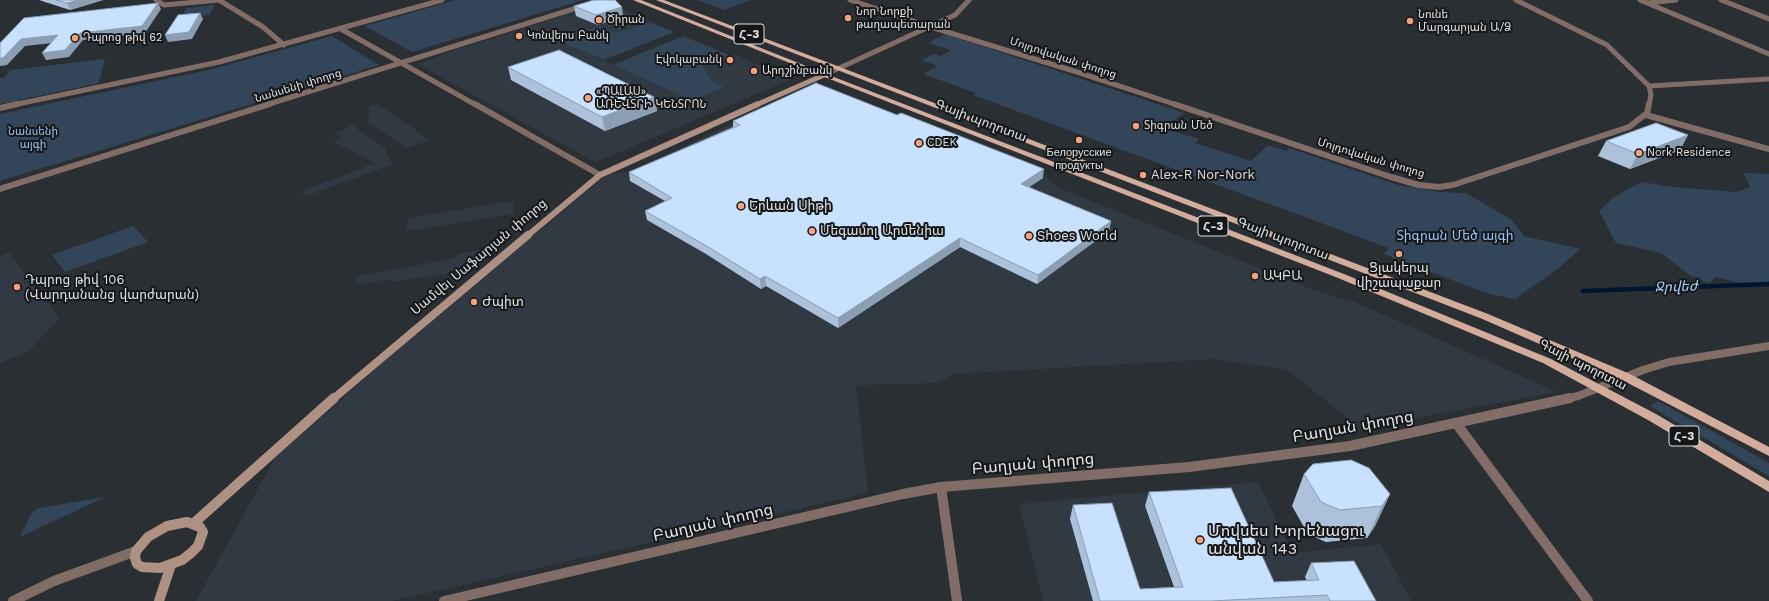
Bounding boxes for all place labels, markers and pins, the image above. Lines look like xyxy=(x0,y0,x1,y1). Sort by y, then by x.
place label: Նոր Նորքի թաղապետարան xyxy=(856,5,951,31)
place label: Նունե Մարգարյան Ա/Ձ xyxy=(1418,8,1511,34)
place label: Ծիրան xyxy=(607,13,645,27)
marker: Նոր Նորքի թաղապետարան xyxy=(843,13,853,23)
marker: Ծիրան xyxy=(594,15,604,25)
marker: Նունե Մարգարյան Ա/Ձ xyxy=(1405,16,1415,26)
place label: Կոնվերս Բանկ xyxy=(527,29,609,43)
place label: Դպրոց թիվ 62 xyxy=(83,31,162,45)
marker: Կոնվերս Բանկ xyxy=(514,31,524,41)
marker: Դպրոց թիվ 62 xyxy=(70,33,80,43)
place label: Էվոկաբանկ xyxy=(656,53,722,67)
marker: Էվոկաբանկ xyxy=(725,55,735,65)
place label: Արդշինբանկ xyxy=(762,64,832,78)
marker: Արդշինբանկ xyxy=(749,66,759,76)
place label: «ՊԱԼԱՍ» ԱՌԵՎՏՐԻ ԿԵՆՏՐՈՆ xyxy=(596,85,706,111)
marker: «ՊԱԼԱՍ» ԱՌԵՎՏՐԻ ԿԵՆՏՐՈՆ xyxy=(583,93,593,103)
place label: Տիգրան Մեծ xyxy=(1144,119,1213,133)
marker: Տիգրան Մեծ xyxy=(1131,121,1141,131)
marker: Белорусские продукты xyxy=(1074,135,1084,145)
place label: CDEK xyxy=(927,136,957,150)
marker: CDEK xyxy=(914,138,924,148)
place label: Белорусские продукты xyxy=(1046,146,1112,172)
place label: Nork Residence xyxy=(1647,146,1731,160)
marker: Nork Residence xyxy=(1634,148,1644,158)
place label: Alex-R Nor-Nork xyxy=(1151,167,1255,183)
marker: Alex-R Nor-Nork xyxy=(1138,170,1148,180)
place label: Երևան Սիթի xyxy=(749,198,832,214)
marker: Երևան Սիթի xyxy=(736,201,746,211)
place label: Մեգամոլ Արմենիա xyxy=(820,223,944,239)
marker: Մեգամոլ Արմենիա xyxy=(807,226,817,236)
place label: Shoes World xyxy=(1037,228,1117,244)
marker: Shoes World xyxy=(1024,231,1034,241)
marker: Ցլակերպ վիշապաքար xyxy=(1394,249,1404,259)
place label: Ցլակերպ վիշապաքար xyxy=(1357,260,1441,291)
place label: ԱԿԲԱ xyxy=(1263,268,1302,284)
marker: ԱԿԲԱ xyxy=(1250,271,1260,281)
place label: Դպրոց թիվ 106 (Վարդանանց վարժարան) xyxy=(25,272,199,303)
marker: Դպրոց թիվ 106 (Վարդանանց վարժարան) xyxy=(12,282,22,292)
place label: Ժպիտ xyxy=(482,294,524,310)
marker: Ժպիտ xyxy=(469,297,479,307)
place label: Մովսես Խորենացու անվան 143 xyxy=(1208,521,1364,559)
marker: Մովսես Խորենացու անվան 143 xyxy=(1195,535,1205,545)

